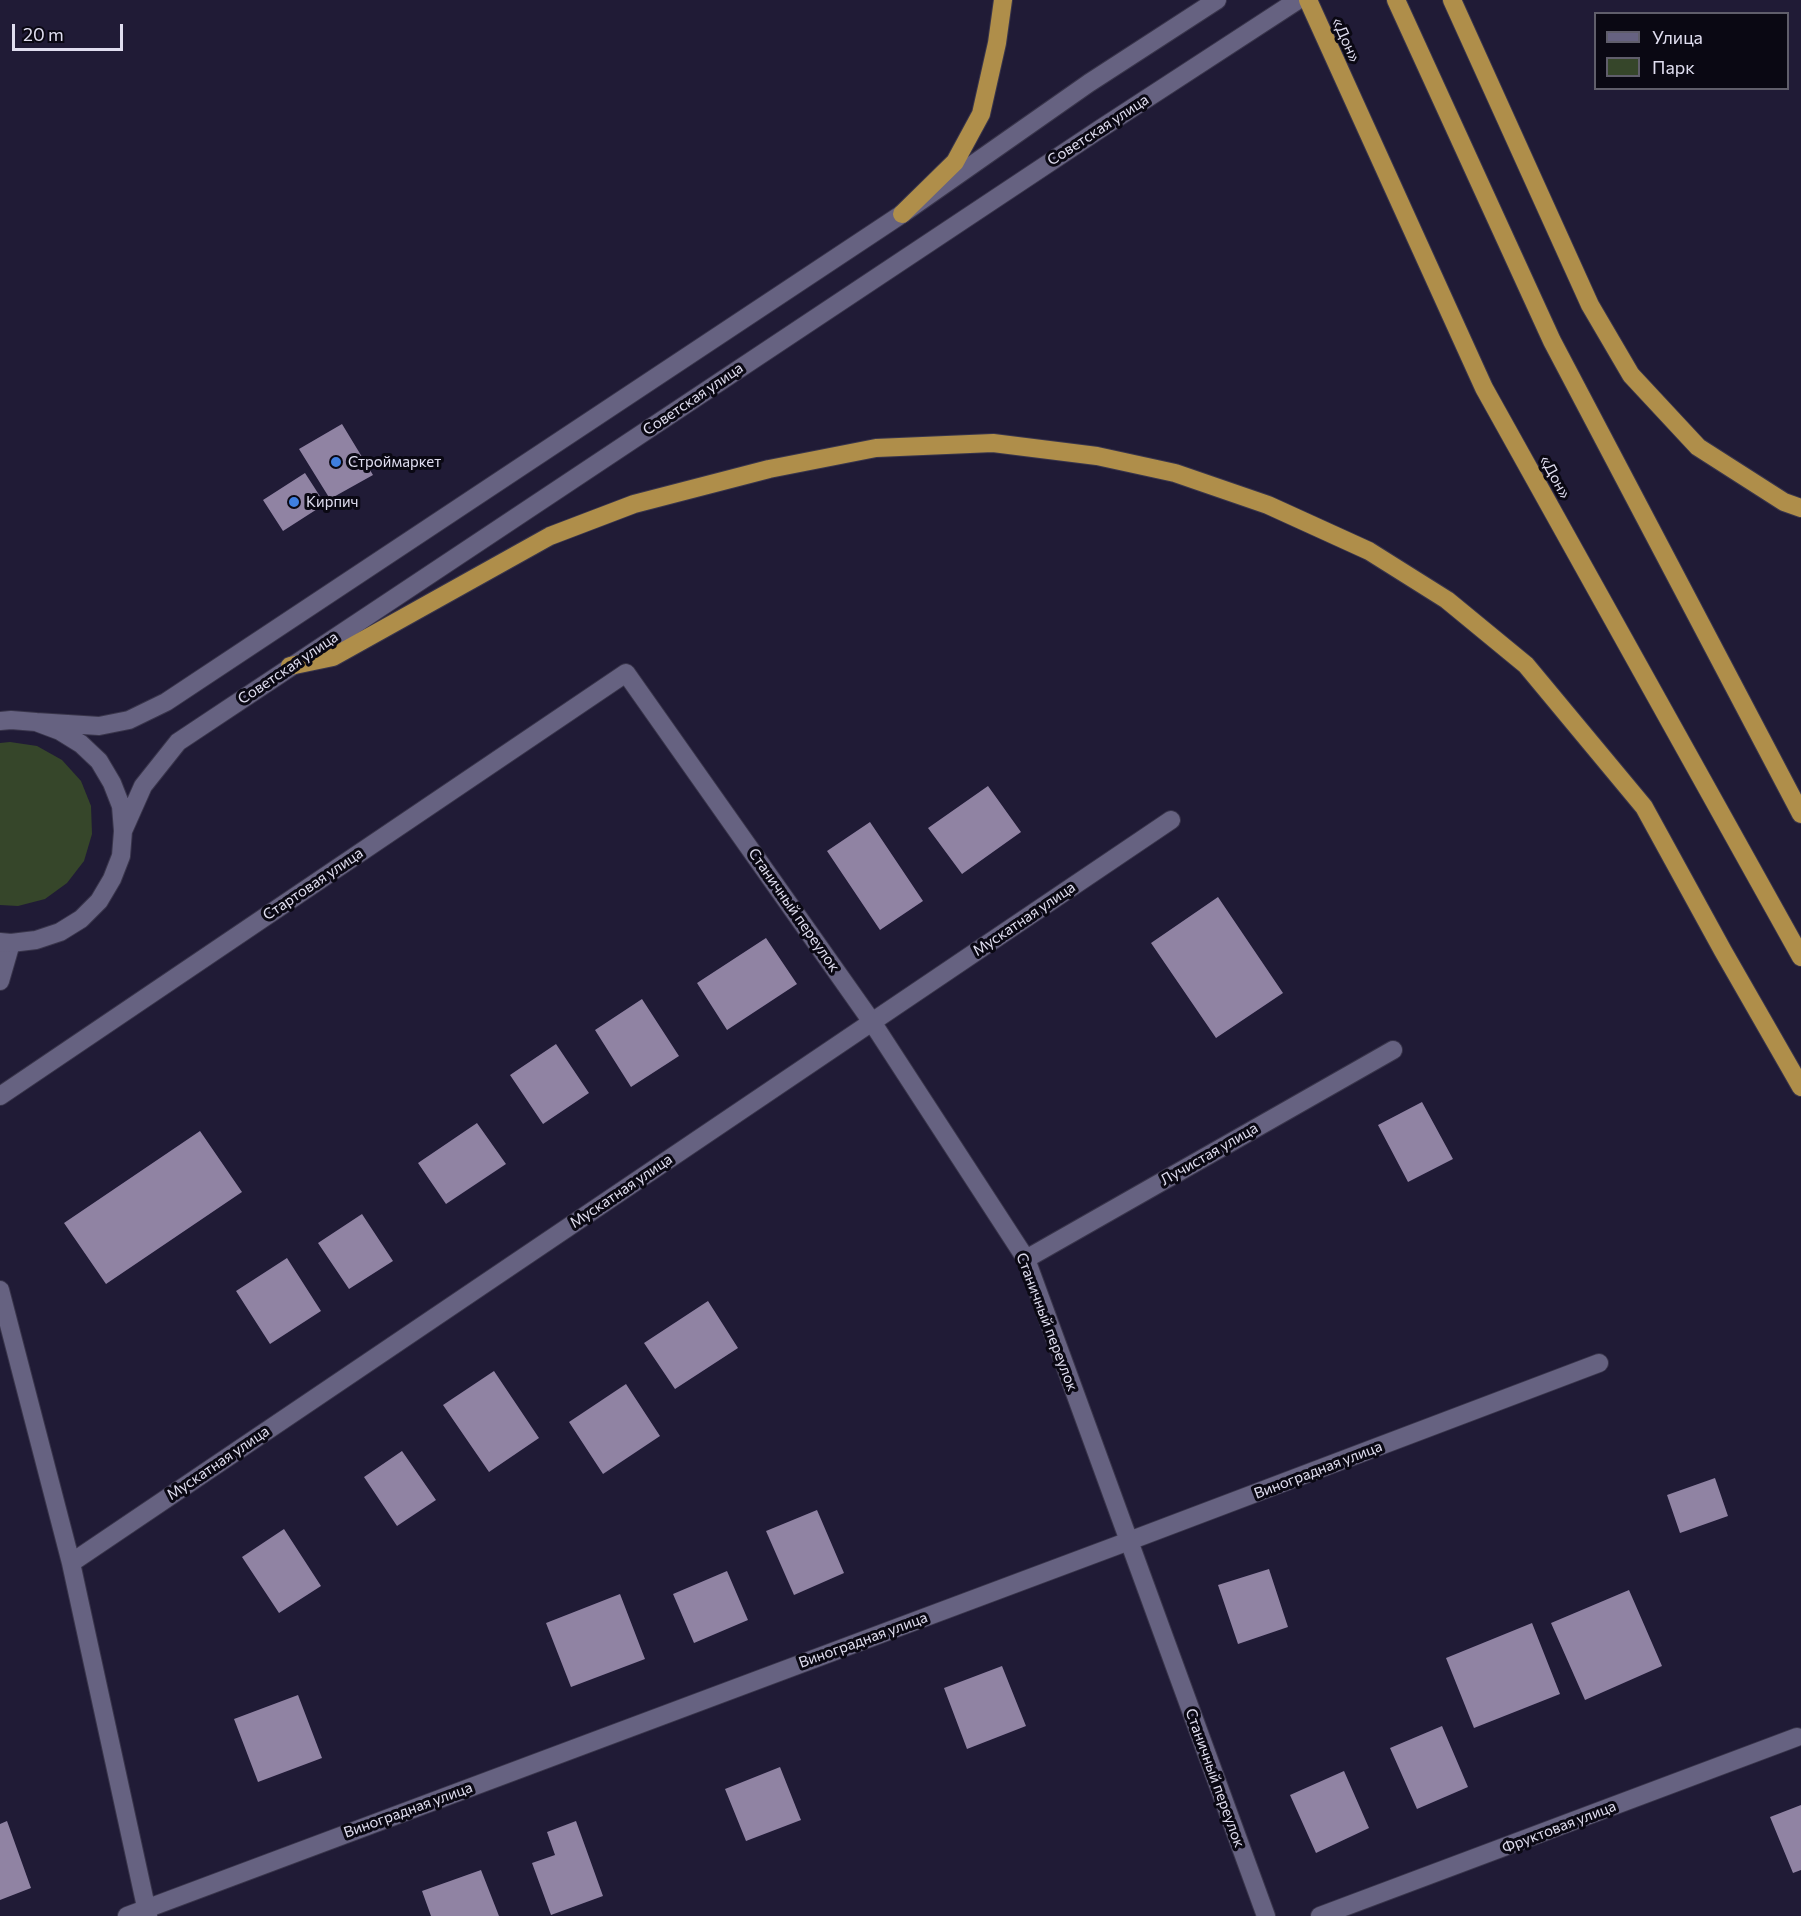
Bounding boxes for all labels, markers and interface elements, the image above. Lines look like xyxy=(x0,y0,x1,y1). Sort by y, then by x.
scale bar xyxy=(15,12,126,50)
legend xyxy=(1594,12,1789,90)
street label: «Дон» xyxy=(1328,15,1364,65)
text: 20 m xyxy=(23,23,64,45)
text: Улица xyxy=(1652,26,1703,48)
text: Парк xyxy=(1652,56,1695,78)
street label: Советская улица xyxy=(1044,91,1152,169)
street label: Советская улица xyxy=(639,359,747,439)
street label: «Дон» xyxy=(1536,452,1574,502)
place label: Строймаркет xyxy=(348,453,441,471)
marker: Строймаркет xyxy=(329,455,343,469)
place label: Кирпич xyxy=(306,493,359,511)
marker: Кирпич xyxy=(287,495,301,509)
street label: Советская улица xyxy=(234,628,342,708)
street label: Стартовая улица xyxy=(259,844,367,924)
street label: Станичный переулок xyxy=(745,845,843,975)
street label: Мускатная улица xyxy=(969,878,1079,960)
street label: Лучистая улица xyxy=(1157,1119,1261,1189)
street label: Мускатная улица xyxy=(566,1150,676,1232)
street label: Станичный переулок xyxy=(1012,1250,1082,1394)
street label: Мускатная улица xyxy=(163,1422,273,1504)
street label: Виноградная улица xyxy=(1251,1437,1385,1503)
street label: Виноградная улица xyxy=(796,1608,930,1672)
street label: Станичный переулок xyxy=(1181,1706,1249,1850)
street label: Виноградная улица xyxy=(341,1778,475,1842)
street label: Фруктовая улица xyxy=(1499,1797,1619,1857)

